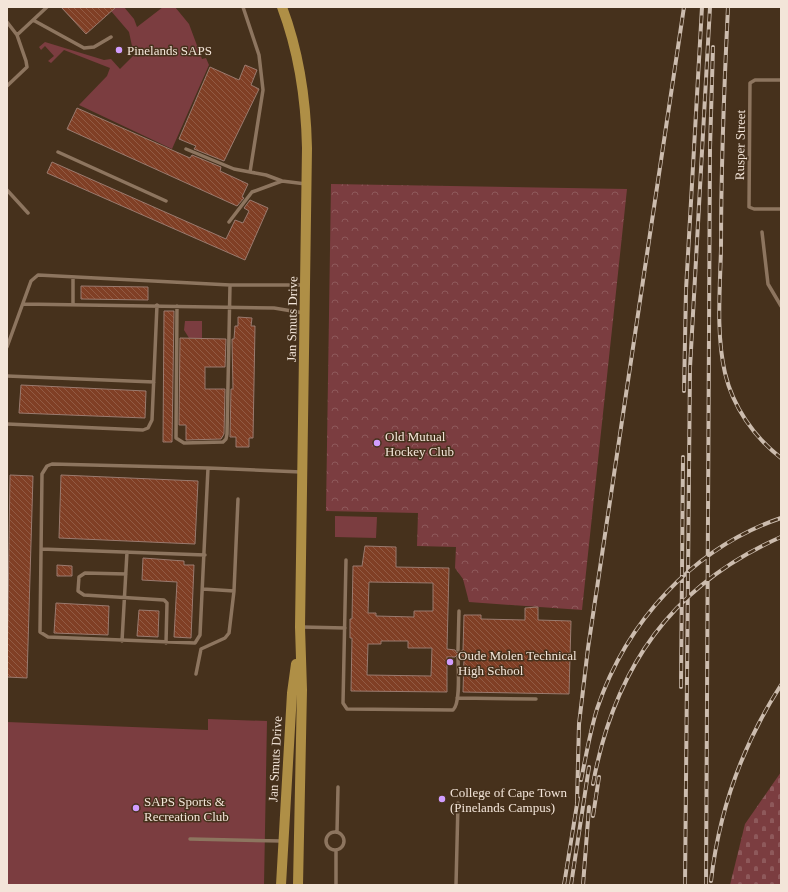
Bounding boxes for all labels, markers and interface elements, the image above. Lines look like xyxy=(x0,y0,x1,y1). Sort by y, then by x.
place label: Pinelands SAPS xyxy=(127,43,212,58)
marker: Pinelands SAPS xyxy=(114,45,124,55)
street label: Rusper Street xyxy=(732,109,748,180)
street label: Jan Smuts Drive xyxy=(284,276,300,362)
place label: Old Mutual Hockey Club xyxy=(385,429,454,459)
marker: Old Mutual Hockey Club xyxy=(372,438,382,448)
place label: Oude Molen Technical High School xyxy=(458,648,577,678)
marker: Oude Molen Technical High School xyxy=(445,657,455,667)
street label: Jan Smuts Drive xyxy=(265,715,285,802)
place label: College of Cape Town (Pinelands Campus) xyxy=(450,785,567,815)
place label: SAPS Sports & Recreation Club xyxy=(144,794,229,824)
marker: College of Cape Town (Pinelands Campus) xyxy=(437,794,447,804)
marker: SAPS Sports & Recreation Club xyxy=(131,803,141,813)

